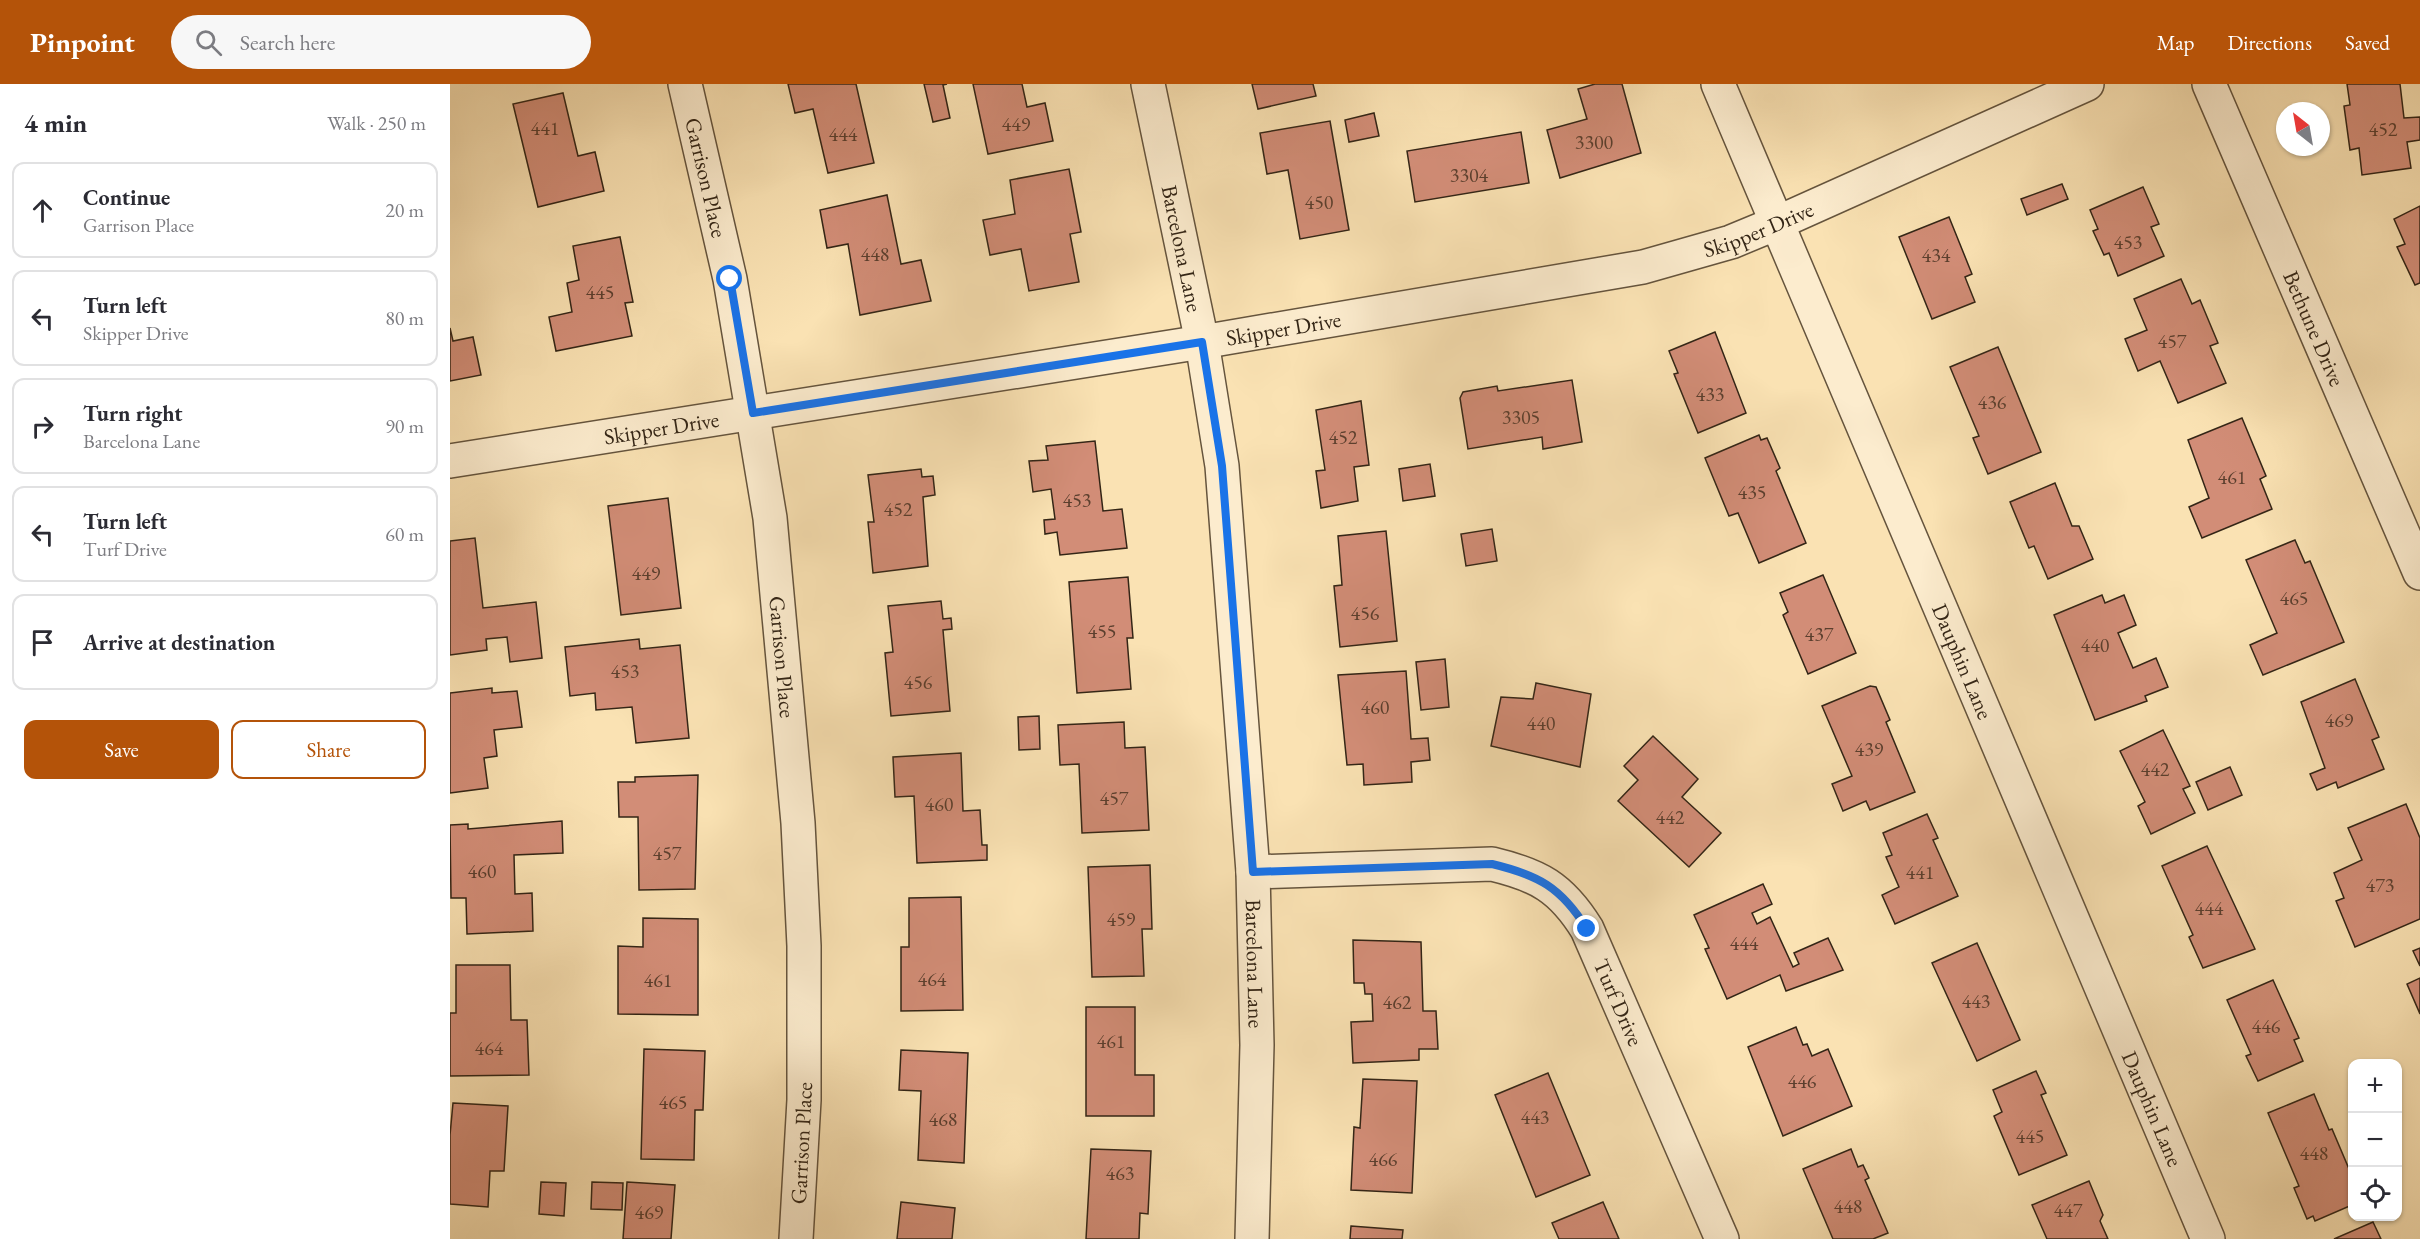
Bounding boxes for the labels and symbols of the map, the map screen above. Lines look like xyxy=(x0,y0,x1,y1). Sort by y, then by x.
north arrow xyxy=(2276,102,2330,156)
house number: 449 xyxy=(1002,111,1031,137)
house number: 441 xyxy=(531,115,559,141)
street label: Garrison Place xyxy=(678,115,734,241)
house number: 452 xyxy=(2369,116,2398,142)
house number: 444 xyxy=(829,121,858,147)
house number: 3300 xyxy=(1575,129,1614,155)
house number: 3304 xyxy=(1450,162,1489,188)
street label: Barcelona Lane xyxy=(1155,182,1209,315)
house number: 450 xyxy=(1305,189,1334,215)
street label: Skipper Drive xyxy=(1700,194,1818,264)
house number: 453 xyxy=(2114,229,2142,255)
house number: 448 xyxy=(861,241,889,267)
house number: 434 xyxy=(1922,242,1951,268)
route start xyxy=(716,265,742,291)
street label: Bethune Drive xyxy=(2276,266,2352,391)
house number: 445 xyxy=(586,279,614,305)
street label: Skipper Drive xyxy=(1224,305,1344,353)
house number: 457 xyxy=(2158,328,2187,354)
house number: 433 xyxy=(1696,381,1724,407)
house number: 436 xyxy=(1978,389,2007,415)
house number: 3305 xyxy=(1502,404,1540,430)
street label: Skipper Drive xyxy=(602,405,721,451)
house number: 452 xyxy=(1329,424,1358,450)
house number: 461 xyxy=(2218,464,2246,490)
house number: 435 xyxy=(1738,479,1766,505)
house number: 453 xyxy=(1063,487,1091,513)
house number: 452 xyxy=(884,496,913,522)
house number: 449 xyxy=(632,560,661,586)
house number: 465 xyxy=(2280,585,2308,611)
street label: Garrison Place xyxy=(762,595,802,720)
street label: Dauphin Lane xyxy=(1925,599,2000,724)
house number: 456 xyxy=(1351,600,1380,626)
house number: 455 xyxy=(1088,618,1116,644)
house number: 437 xyxy=(1805,621,1834,647)
house number: 440 xyxy=(2081,632,2110,658)
house number: 453 xyxy=(611,658,639,684)
house number: 456 xyxy=(904,669,933,695)
house number: 460 xyxy=(1361,694,1390,720)
house number: 469 xyxy=(2325,707,2354,733)
house number: 440 xyxy=(1527,710,1556,736)
house number: 439 xyxy=(1855,736,1884,762)
house number: 442 xyxy=(2141,756,2170,782)
house number: 457 xyxy=(1100,785,1129,811)
house number: 460 xyxy=(925,791,954,817)
house number: 442 xyxy=(1656,804,1685,830)
house number: 457 xyxy=(653,840,682,866)
house number: 460 xyxy=(468,858,497,884)
house number: 441 xyxy=(1906,859,1934,885)
house number: 473 xyxy=(2366,872,2394,898)
house number: 444 xyxy=(2195,895,2224,921)
street label: Barcelona Lane xyxy=(1239,899,1271,1029)
house number: 459 xyxy=(1107,906,1136,932)
route end xyxy=(1573,915,1599,941)
house number: 444 xyxy=(1730,930,1759,956)
street label: Turf Drive xyxy=(1587,954,1650,1051)
house number: 464 xyxy=(918,966,947,992)
house number: 461 xyxy=(644,967,672,993)
house number: 443 xyxy=(1962,988,1990,1014)
house number: 462 xyxy=(1383,989,1412,1015)
house number: 446 xyxy=(2252,1013,2281,1039)
house number: 461 xyxy=(1097,1028,1125,1054)
house number: 464 xyxy=(475,1035,504,1061)
street label: Dauphin Lane xyxy=(2115,1047,2190,1171)
house number: 446 xyxy=(1788,1068,1817,1094)
street label: Garrison Place xyxy=(784,1081,819,1205)
house number: 465 xyxy=(659,1089,687,1115)
house number: 443 xyxy=(1521,1104,1549,1130)
house number: 468 xyxy=(929,1106,957,1132)
house number: 445 xyxy=(2016,1123,2044,1149)
house number: 448 xyxy=(2300,1140,2328,1166)
house number: 466 xyxy=(1369,1146,1398,1172)
house number: 463 xyxy=(1106,1160,1134,1186)
house number: 448 xyxy=(1834,1193,1862,1219)
house number: 447 xyxy=(2054,1197,2083,1223)
house number: 469 xyxy=(635,1199,664,1225)

